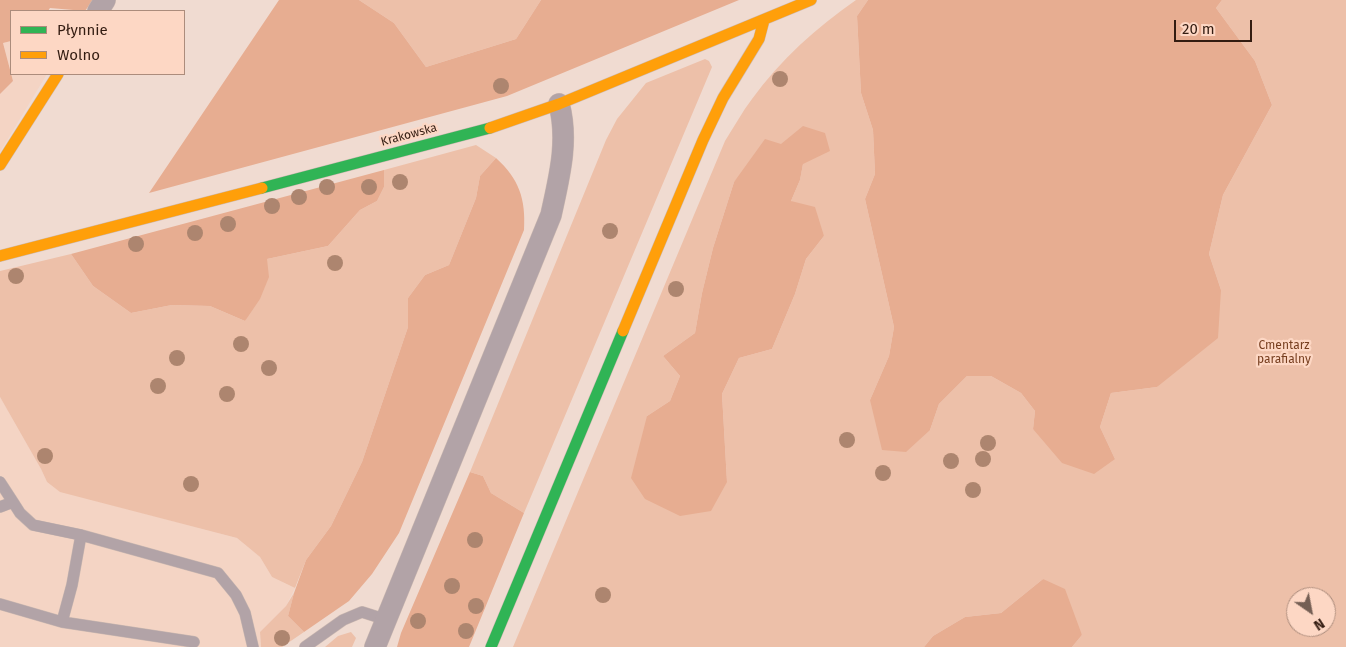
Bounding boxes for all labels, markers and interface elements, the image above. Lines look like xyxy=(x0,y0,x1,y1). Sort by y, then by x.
legend xyxy=(10,10,185,75)
scale bar xyxy=(1176,10,1254,42)
text: 20 m xyxy=(1182,20,1215,38)
text: Płynnie xyxy=(57,21,108,39)
text: Wolno xyxy=(57,46,100,64)
street label: Krakowska xyxy=(379,121,439,149)
park label: Cmentarz parafialny xyxy=(1257,339,1311,367)
north arrow xyxy=(1286,587,1336,637)
text: N xyxy=(1310,614,1327,634)

